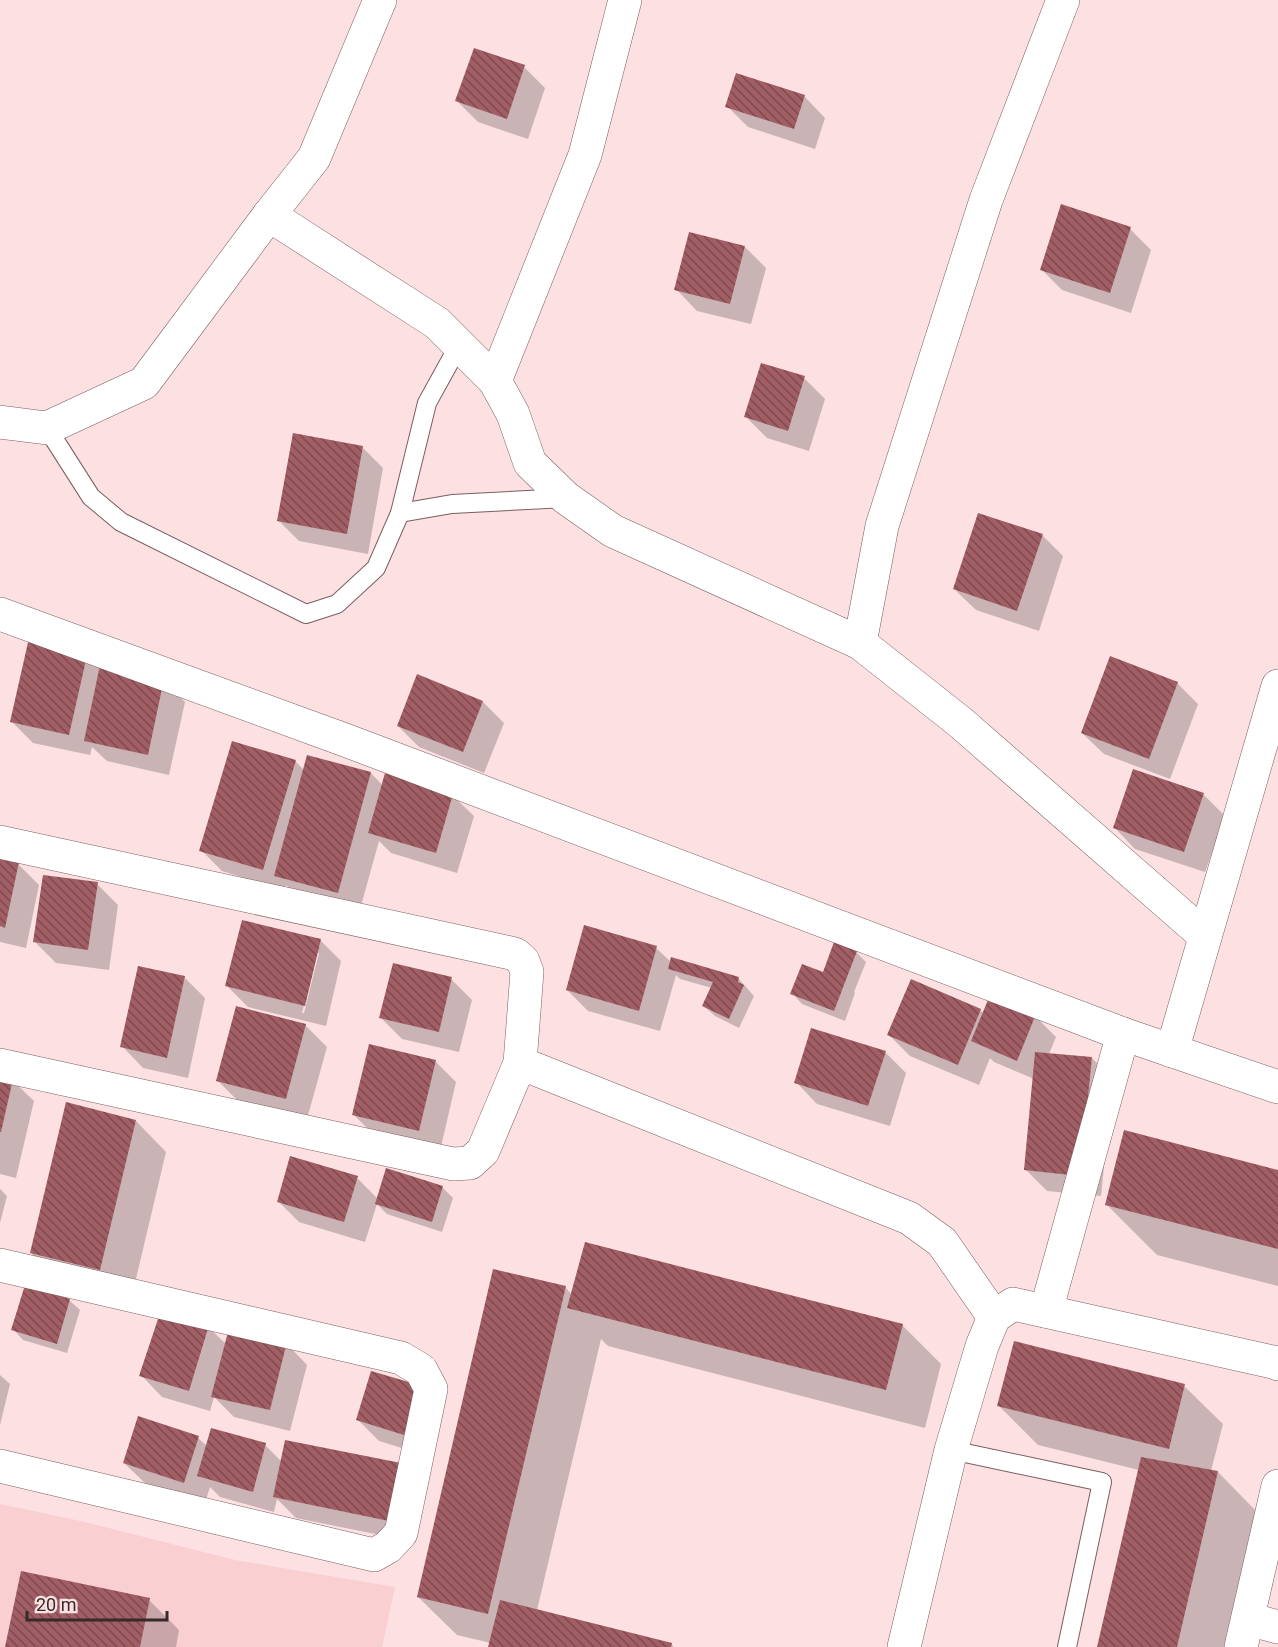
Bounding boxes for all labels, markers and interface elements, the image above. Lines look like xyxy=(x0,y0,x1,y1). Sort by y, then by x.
scale bar xyxy=(27,1584,166,1622)
text: 20 m xyxy=(36,1594,76,1615)

